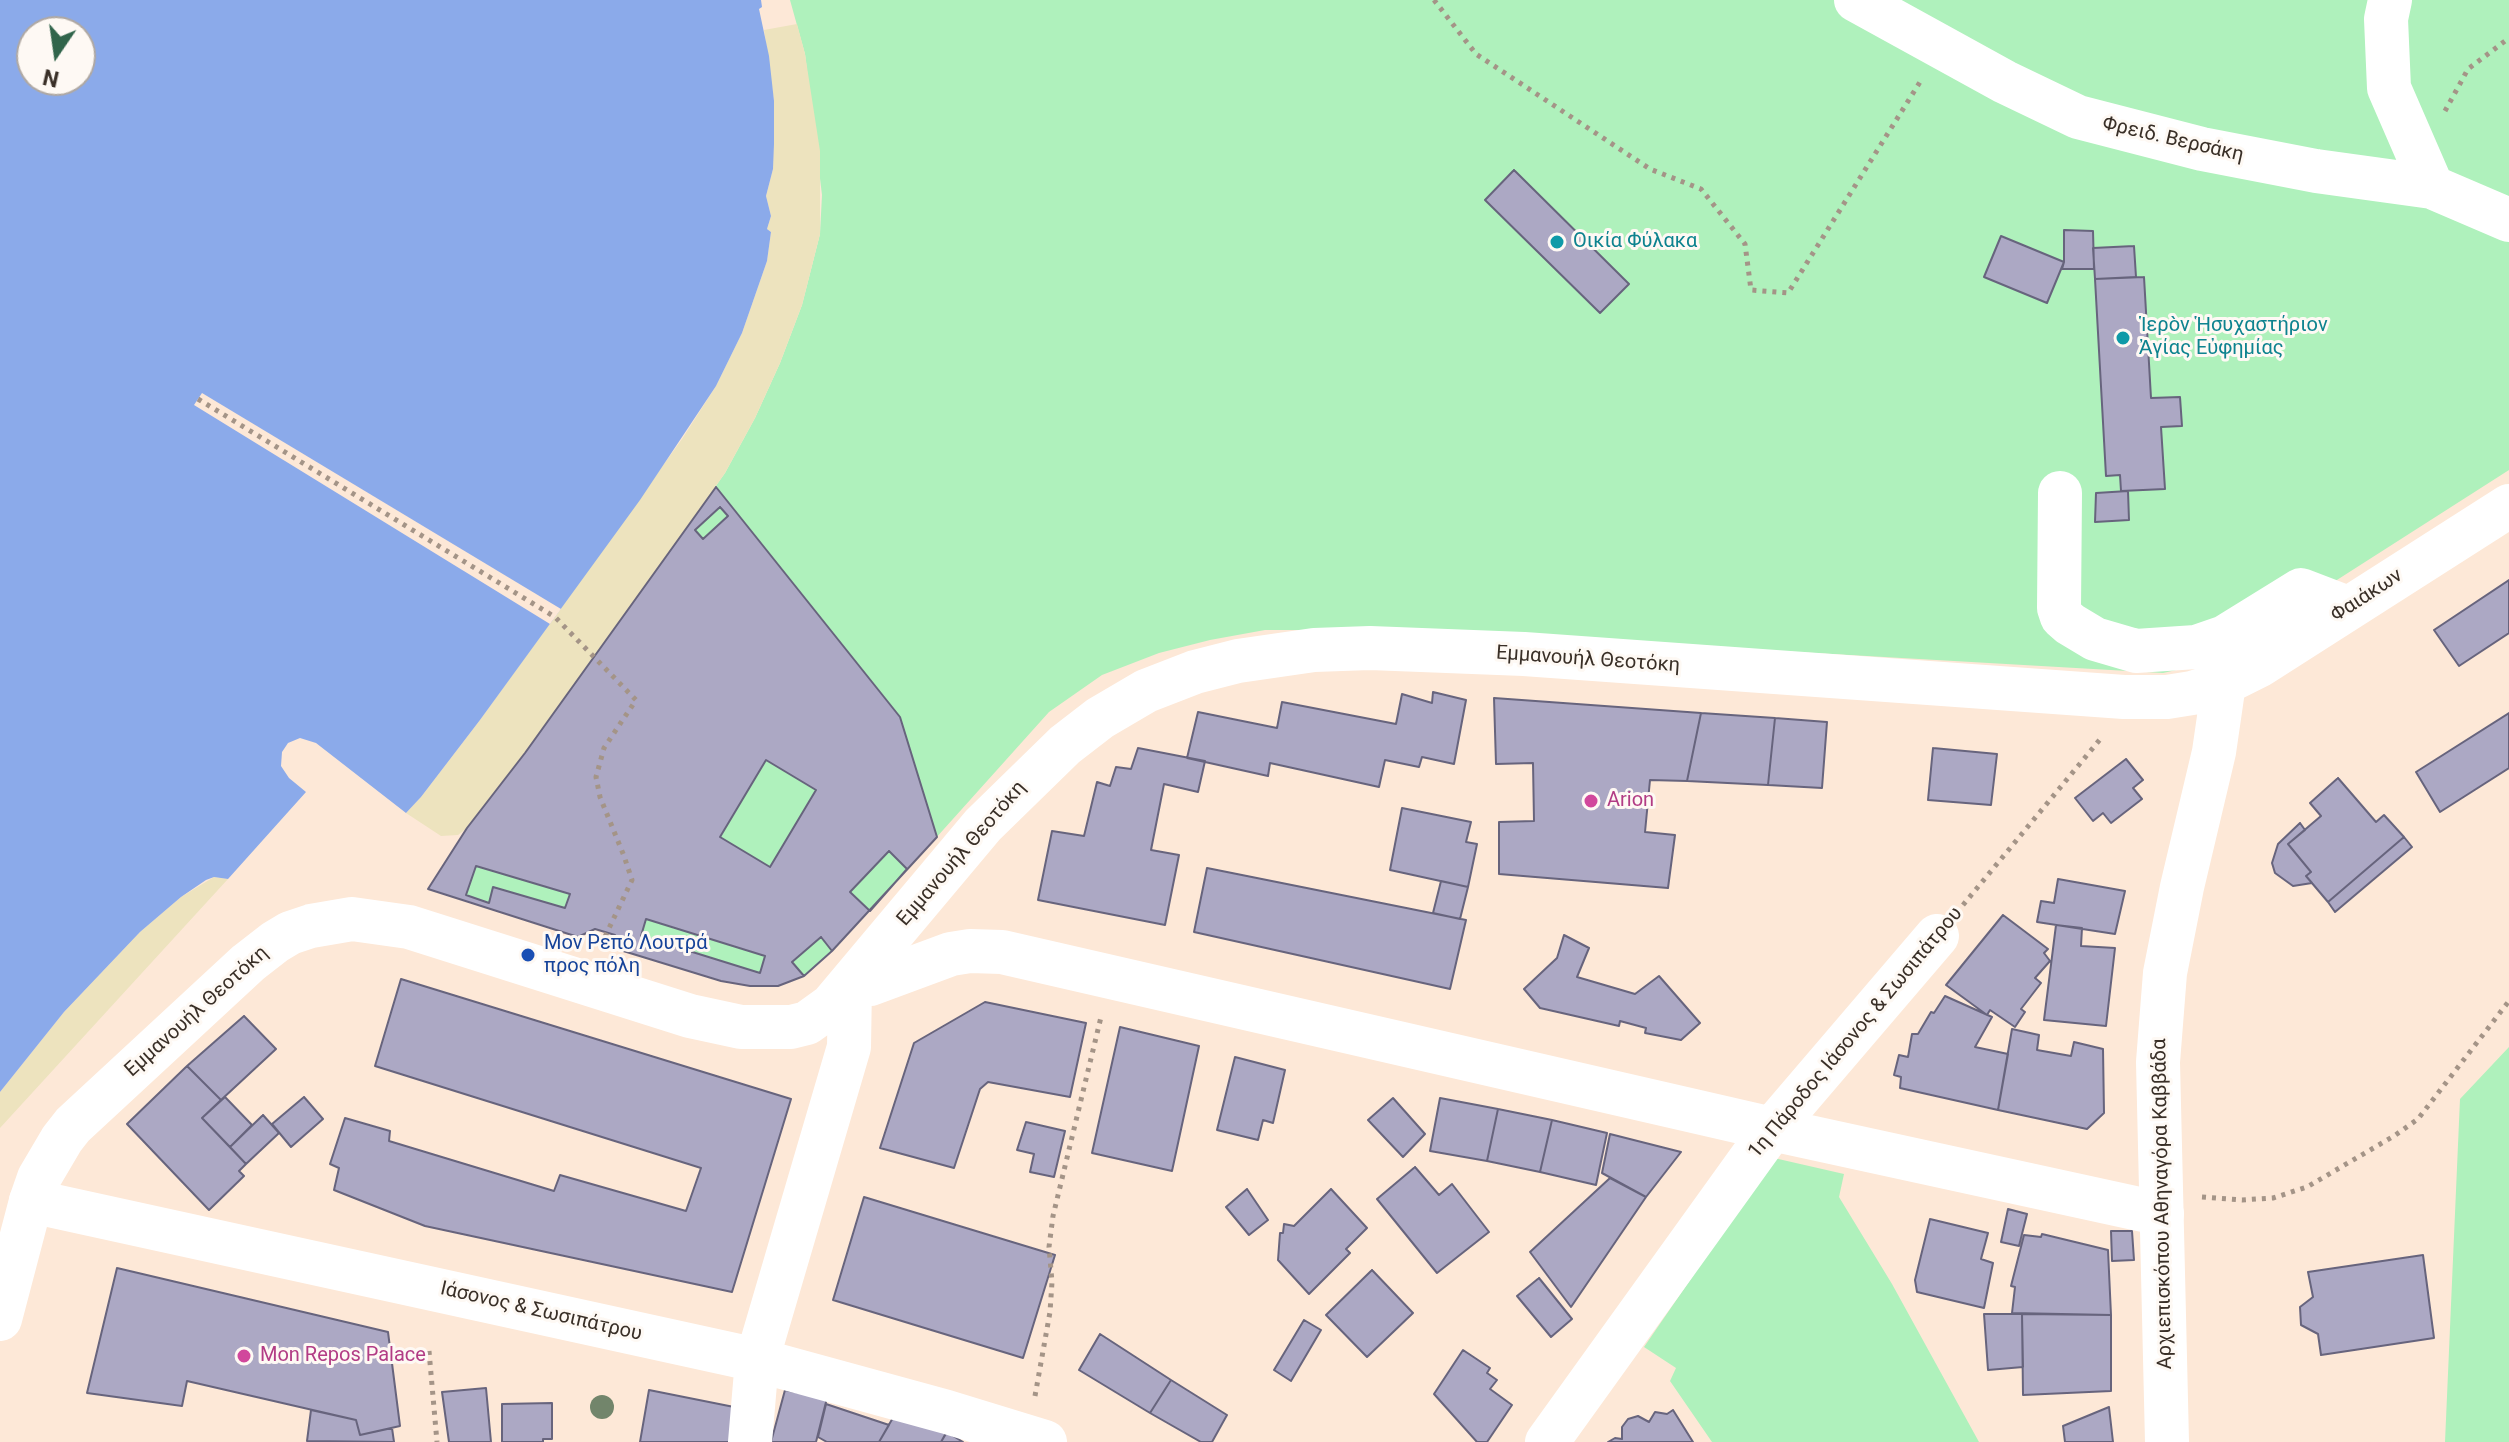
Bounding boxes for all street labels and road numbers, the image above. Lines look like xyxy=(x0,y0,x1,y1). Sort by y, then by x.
street label: Φρειδ. Βερσάκη xyxy=(2100,112,2246,168)
street label: Φαιάκων xyxy=(2327,564,2407,628)
street label: Εμμανουήλ Θεοτόκη xyxy=(1495,642,1681,678)
street label: Εμμανουήλ Θεοτόκη xyxy=(892,777,1032,931)
street label: 1η Πάροδος Ιάσονος & Σωσιπάτρου xyxy=(1744,903,1968,1163)
street label: Εμμανουήλ Θεοτόκη xyxy=(120,941,274,1083)
street label: Αρχιεπισκόπου Αθηναγόρα Καββάδα xyxy=(2148,1038,2178,1370)
street label: Ιάσονος & Σωσιπάτρου xyxy=(438,1277,644,1347)

